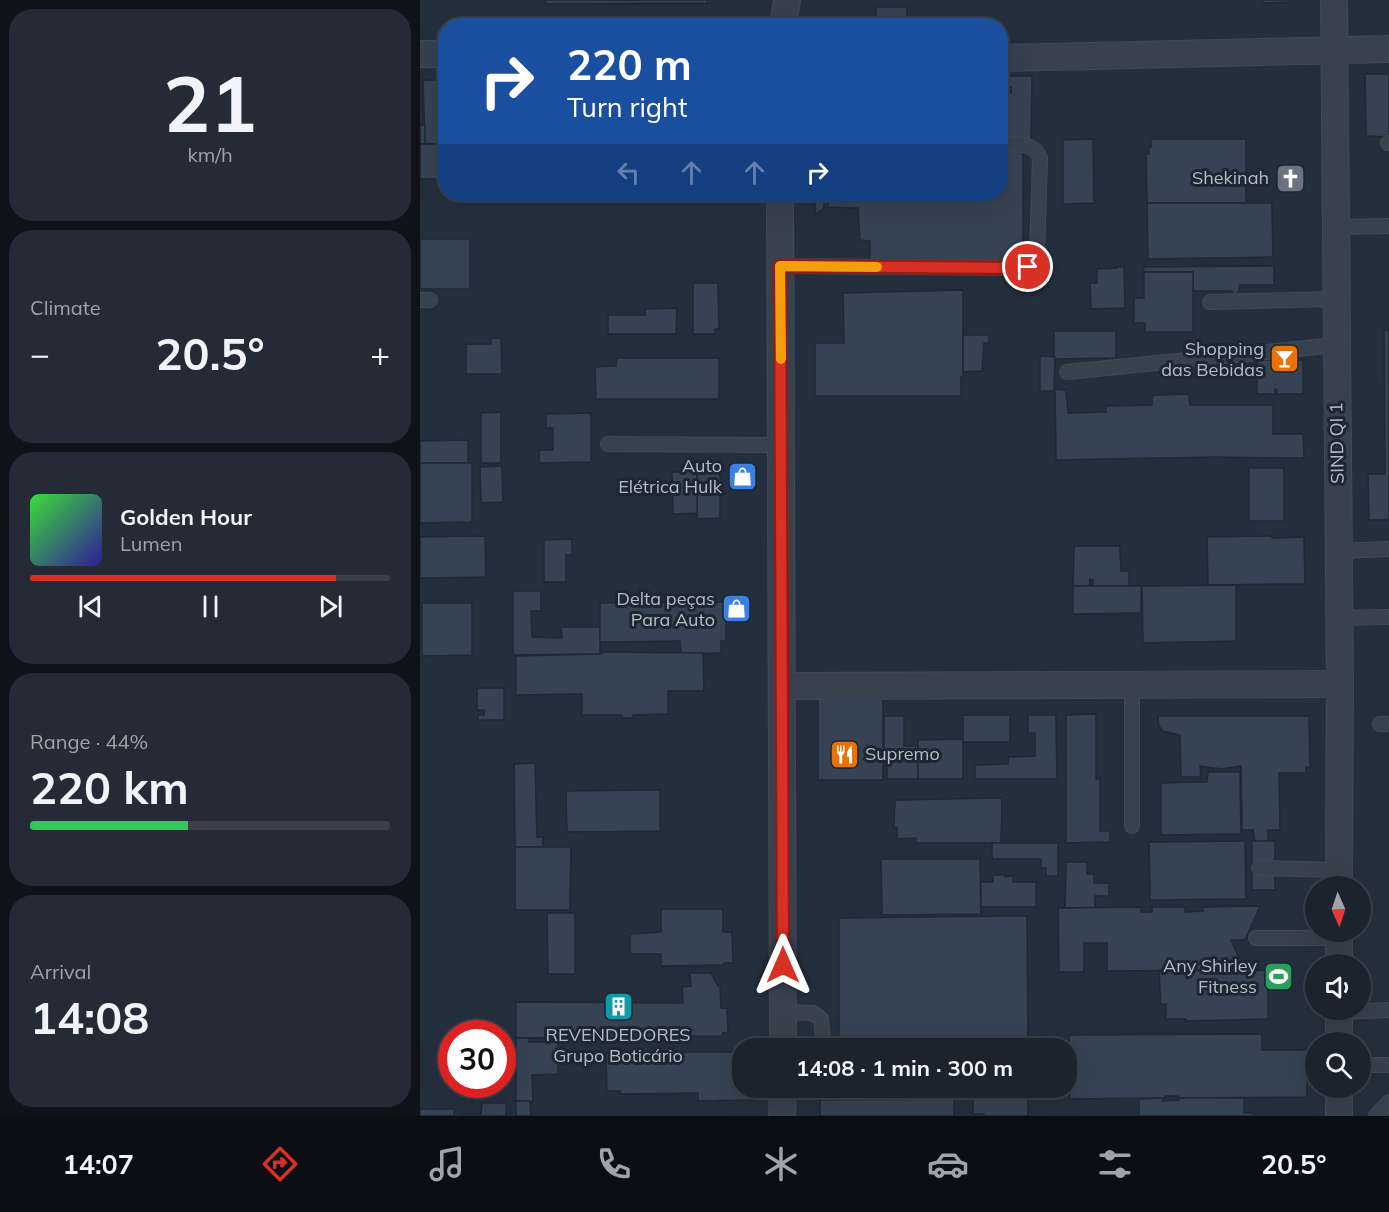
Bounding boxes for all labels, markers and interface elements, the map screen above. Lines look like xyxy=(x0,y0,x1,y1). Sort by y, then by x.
text: 220 m xyxy=(567,38,692,91)
icon: right xyxy=(468,42,546,120)
text: 21 xyxy=(163,54,257,152)
text: Turn right xyxy=(567,90,687,124)
text: km/h xyxy=(187,142,233,167)
icon: left xyxy=(612,156,645,189)
icon: ahead xyxy=(675,156,708,189)
icon: ahead xyxy=(738,156,771,189)
icon: right xyxy=(801,156,834,189)
church icon: Shekinah xyxy=(1274,162,1306,194)
place label: Shekinah xyxy=(1192,166,1269,189)
pin xyxy=(1002,241,1053,292)
icon: arrive xyxy=(1011,250,1044,283)
text: Climate xyxy=(30,295,101,320)
text: 20.5° xyxy=(155,325,265,381)
text: − xyxy=(30,333,50,374)
text: + xyxy=(370,333,390,374)
place label: Shopping das Bebidas xyxy=(1161,337,1264,381)
bar icon: Shopping das Bebidas xyxy=(1269,343,1301,375)
street label: SIND QI 1 xyxy=(1324,402,1349,484)
place label: Auto Elétrica Hulk xyxy=(618,454,723,498)
shop icon: Auto Elétrica Hulk xyxy=(727,460,759,492)
text: Golden Hour xyxy=(120,503,252,531)
text: Lumen xyxy=(120,531,182,556)
place label: Delta peças Para Auto xyxy=(617,587,715,631)
icon: previous xyxy=(74,590,107,623)
icon: pause xyxy=(194,590,227,623)
icon: next xyxy=(314,590,347,623)
shop icon: Delta peças Para Auto xyxy=(720,593,752,625)
text: Range · 44% xyxy=(30,729,148,754)
restaurant icon: Supremo xyxy=(828,738,860,770)
place label: Supremo xyxy=(865,742,940,765)
text: 220 km xyxy=(30,759,189,815)
north arrow xyxy=(1305,876,1371,942)
map controls xyxy=(1305,876,1371,1098)
position arrow xyxy=(751,933,815,997)
place label: Any Shirley Fitness xyxy=(1163,954,1257,998)
button: sound xyxy=(1305,954,1371,1020)
text: Arrival xyxy=(30,959,91,984)
sports icon: Any Shirley Fitness xyxy=(1262,960,1294,992)
text: 14:08 xyxy=(30,989,149,1045)
building icon: REVENDEDORES Grupo Boticário xyxy=(602,990,634,1022)
speed limit sign: 30 xyxy=(438,1020,516,1098)
place label: REVENDEDORES Grupo Boticário xyxy=(546,1023,690,1067)
button: search xyxy=(1305,1032,1371,1098)
text: 14:08 · 1 min · 300 m xyxy=(796,1054,1013,1082)
icon: directions xyxy=(259,1143,301,1185)
icon: music xyxy=(426,1143,468,1185)
icon: phone xyxy=(593,1143,635,1185)
icon: climate xyxy=(760,1143,802,1185)
icon: car xyxy=(927,1143,969,1185)
icon: filters xyxy=(1094,1143,1136,1185)
text: 14:07 xyxy=(62,1147,134,1181)
text: 20.5° xyxy=(1261,1147,1326,1181)

